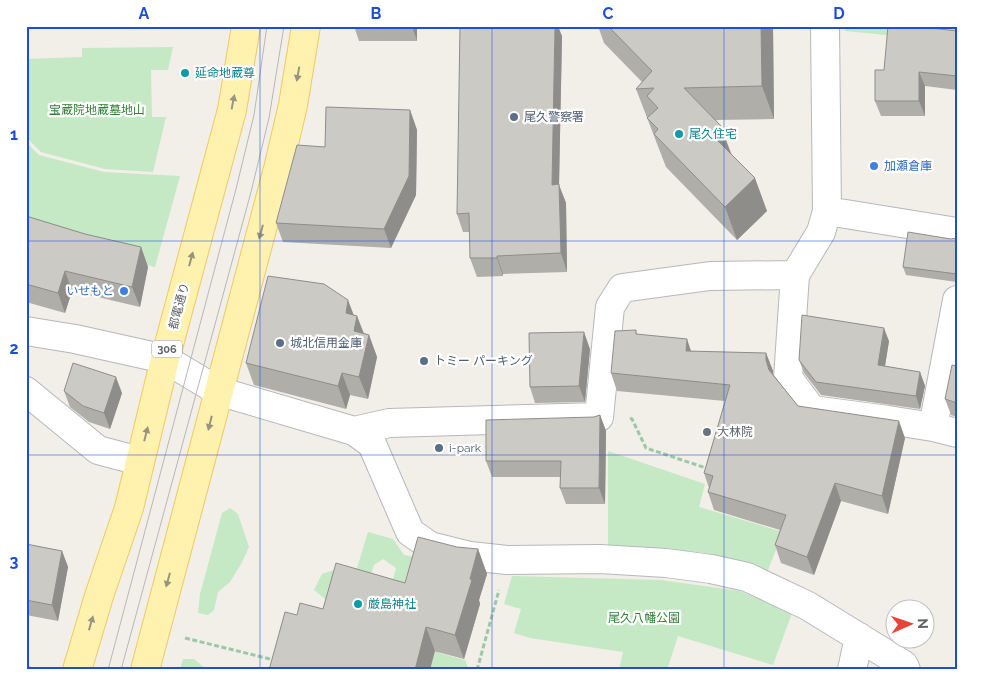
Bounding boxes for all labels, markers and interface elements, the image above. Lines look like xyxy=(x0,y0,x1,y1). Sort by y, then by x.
text: A xyxy=(139,4,150,23)
text: B xyxy=(371,4,382,23)
text: C xyxy=(603,4,614,23)
text: D xyxy=(833,4,845,23)
place label: 延命地蔵尊 xyxy=(195,66,255,80)
marker: 延命地蔵尊 xyxy=(179,67,191,79)
one-way arrow xyxy=(294,67,302,83)
one-way arrow xyxy=(230,94,238,110)
park label: 宝蔵院地蔵墓地山 xyxy=(49,103,145,117)
place label: 尾久警察署 xyxy=(524,110,584,124)
marker: 尾久警察署 xyxy=(508,111,520,123)
text: 1 xyxy=(10,125,18,144)
place label: 尾久住宅 xyxy=(689,127,737,141)
marker: 尾久住宅 xyxy=(673,128,685,140)
place label: 加瀬倉庫 xyxy=(884,159,932,173)
marker: 加瀬倉庫 xyxy=(868,160,880,172)
one-way arrow xyxy=(256,225,264,240)
one-way arrow xyxy=(188,252,196,267)
street label: 都電通り xyxy=(166,281,192,331)
place label: いせもと xyxy=(66,284,114,298)
marker: いせもと xyxy=(118,285,130,297)
place label: 城北信用金庫 xyxy=(290,336,362,350)
marker: 城北信用金庫 xyxy=(274,337,286,349)
text: 2 xyxy=(9,339,19,358)
road number: 306 xyxy=(152,340,182,358)
place label: トミー パーキング xyxy=(434,354,533,368)
marker: トミー パーキング xyxy=(418,355,430,367)
one-way arrow xyxy=(206,416,214,431)
place label: 大林院 xyxy=(717,425,753,439)
one-way arrow xyxy=(142,426,150,441)
marker: 大林院 xyxy=(701,426,713,438)
place label: i-park xyxy=(449,441,482,455)
marker: i-park xyxy=(433,442,445,454)
text: 3 xyxy=(10,552,19,571)
one-way arrow xyxy=(164,573,172,588)
place label: 厳島神社 xyxy=(368,597,416,611)
marker: 厳島神社 xyxy=(352,598,364,610)
north arrow xyxy=(886,598,936,648)
park label: 尾久八幡公園 xyxy=(608,611,680,625)
one-way arrow xyxy=(87,615,95,631)
text: N xyxy=(915,618,931,629)

